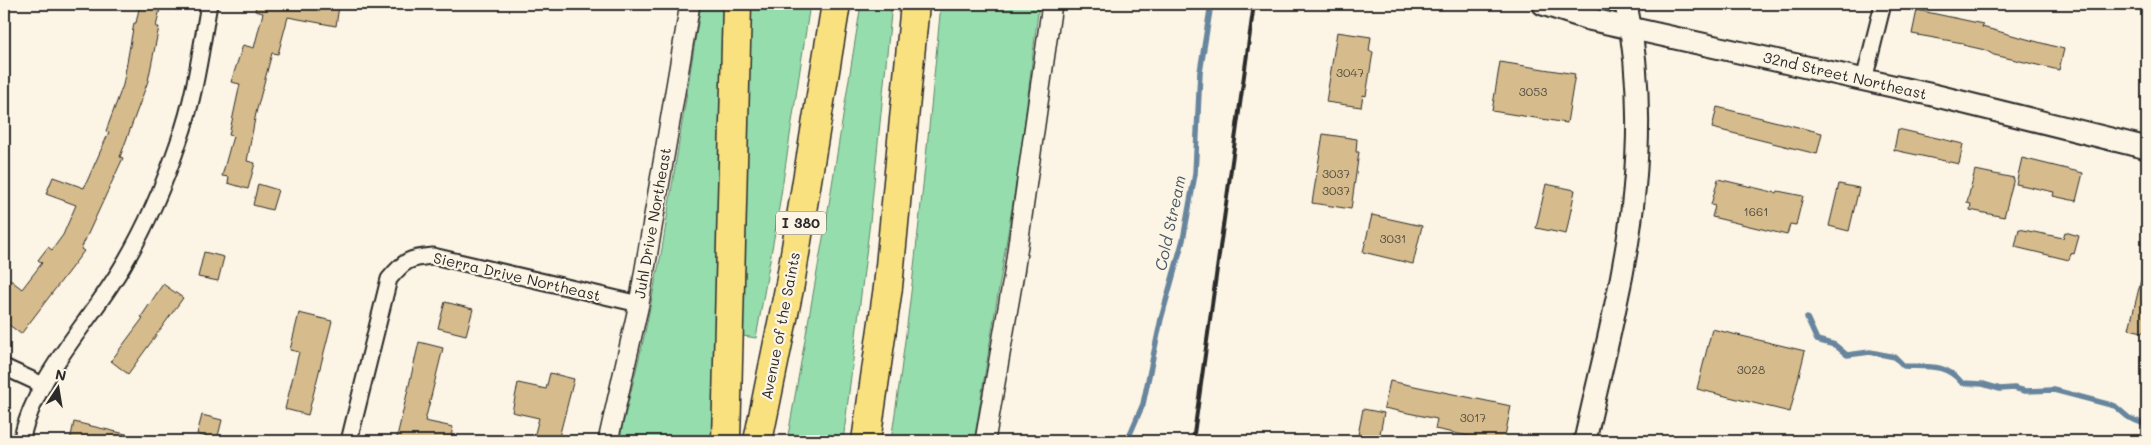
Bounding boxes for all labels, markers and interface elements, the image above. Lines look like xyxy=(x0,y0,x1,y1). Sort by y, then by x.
street label: 32nd Street Northeast xyxy=(1761,46,1929,104)
house number: 3047 xyxy=(1336,64,1364,80)
house number: 3053 xyxy=(1519,83,1547,99)
street label: Juhl Drive Northeast xyxy=(629,146,675,300)
house number: 3037 xyxy=(1322,165,1350,181)
water label: Cold Stream xyxy=(1149,173,1190,272)
house number: 3037 xyxy=(1322,182,1350,198)
house number: 1661 xyxy=(1743,203,1769,219)
road number: I 380 xyxy=(776,212,826,234)
house number: 3031 xyxy=(1380,230,1406,246)
street label: Sierra Drive Northeast xyxy=(432,247,603,305)
street label: Avenue of the Saints xyxy=(756,250,804,401)
house number: 3028 xyxy=(1737,361,1765,377)
north arrow xyxy=(32,362,82,412)
text: N xyxy=(54,364,68,385)
house number: 3017 xyxy=(1460,409,1487,425)

